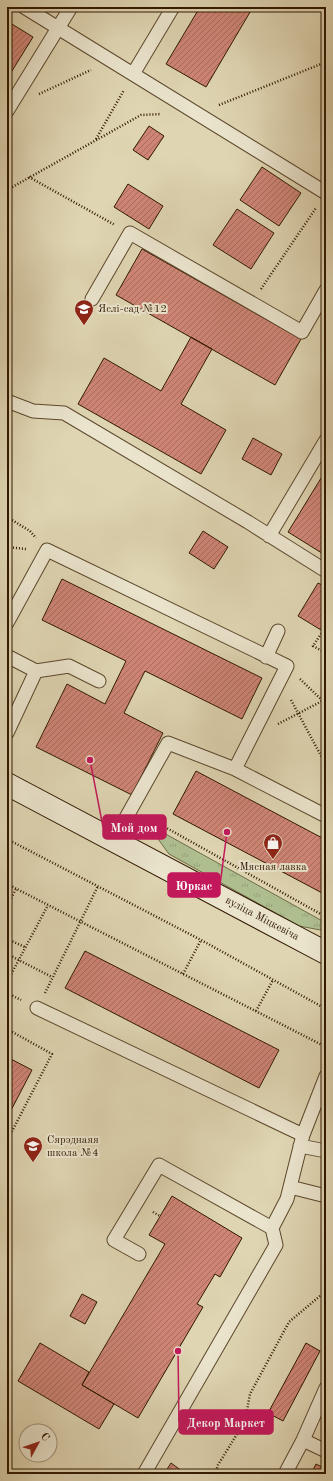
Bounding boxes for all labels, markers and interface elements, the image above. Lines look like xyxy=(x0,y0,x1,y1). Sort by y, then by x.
school or university icon: Яслі-сад №12 xyxy=(73,298,95,326)
place label: Яслі-сад №12 xyxy=(98,304,167,315)
callout: Мой дом xyxy=(103,815,166,839)
text: Мой дом xyxy=(111,823,158,835)
shop icon: Мясная лавка xyxy=(262,832,284,860)
place label: Мясная лавка xyxy=(239,862,307,873)
callout: Юркас xyxy=(168,873,220,897)
text: Юркас xyxy=(176,881,213,893)
street label: вуліца Міцкевіча xyxy=(223,895,301,943)
school or university icon: Сярэднаяя школа №4 xyxy=(22,1135,44,1163)
place label: Сярэднаяя школа №4 xyxy=(47,1135,99,1159)
callout: Декор Маркет xyxy=(179,1410,273,1434)
text: Декор Маркет xyxy=(187,1418,265,1430)
north arrow xyxy=(18,1423,58,1463)
text: С xyxy=(38,1431,51,1444)

